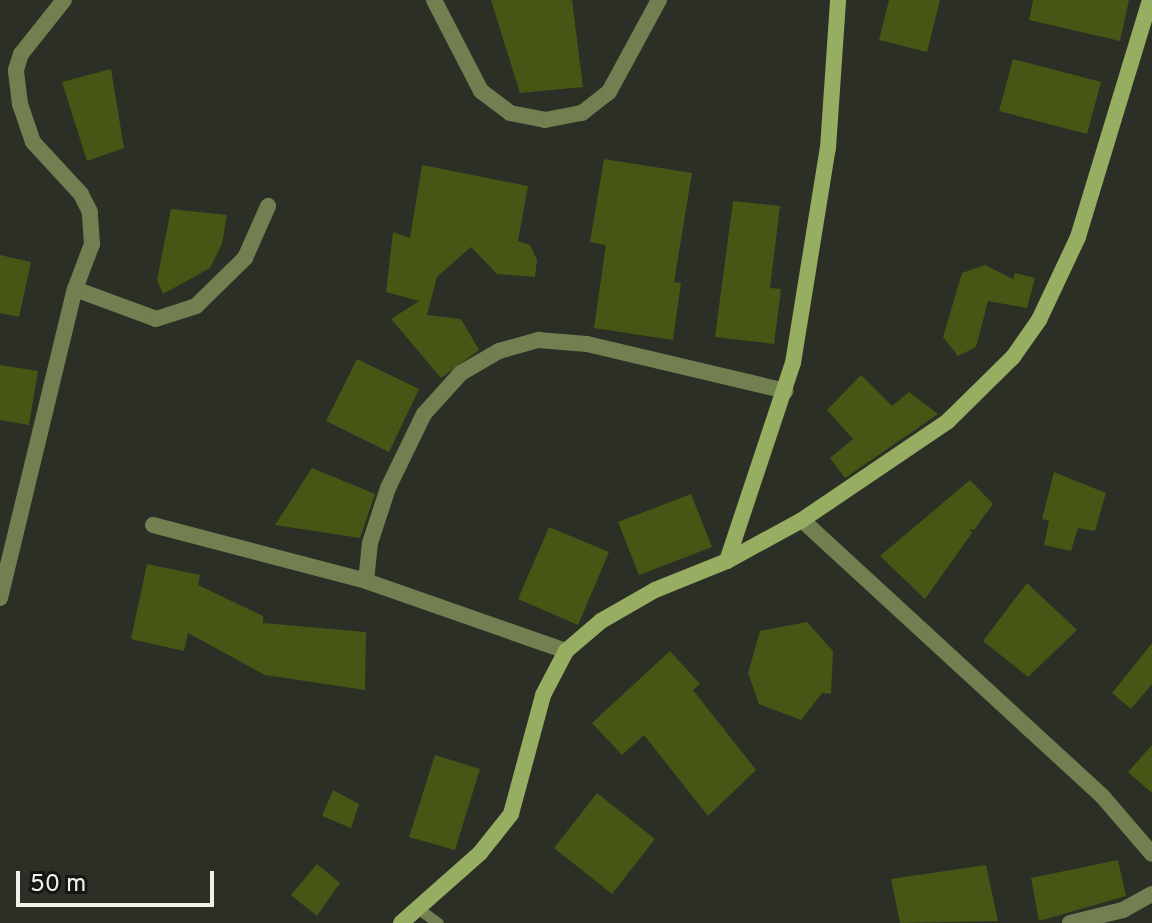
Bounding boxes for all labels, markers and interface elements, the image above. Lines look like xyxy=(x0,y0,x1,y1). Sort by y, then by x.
scale bar xyxy=(20,855,218,905)
text: 50 m xyxy=(30,870,86,900)

